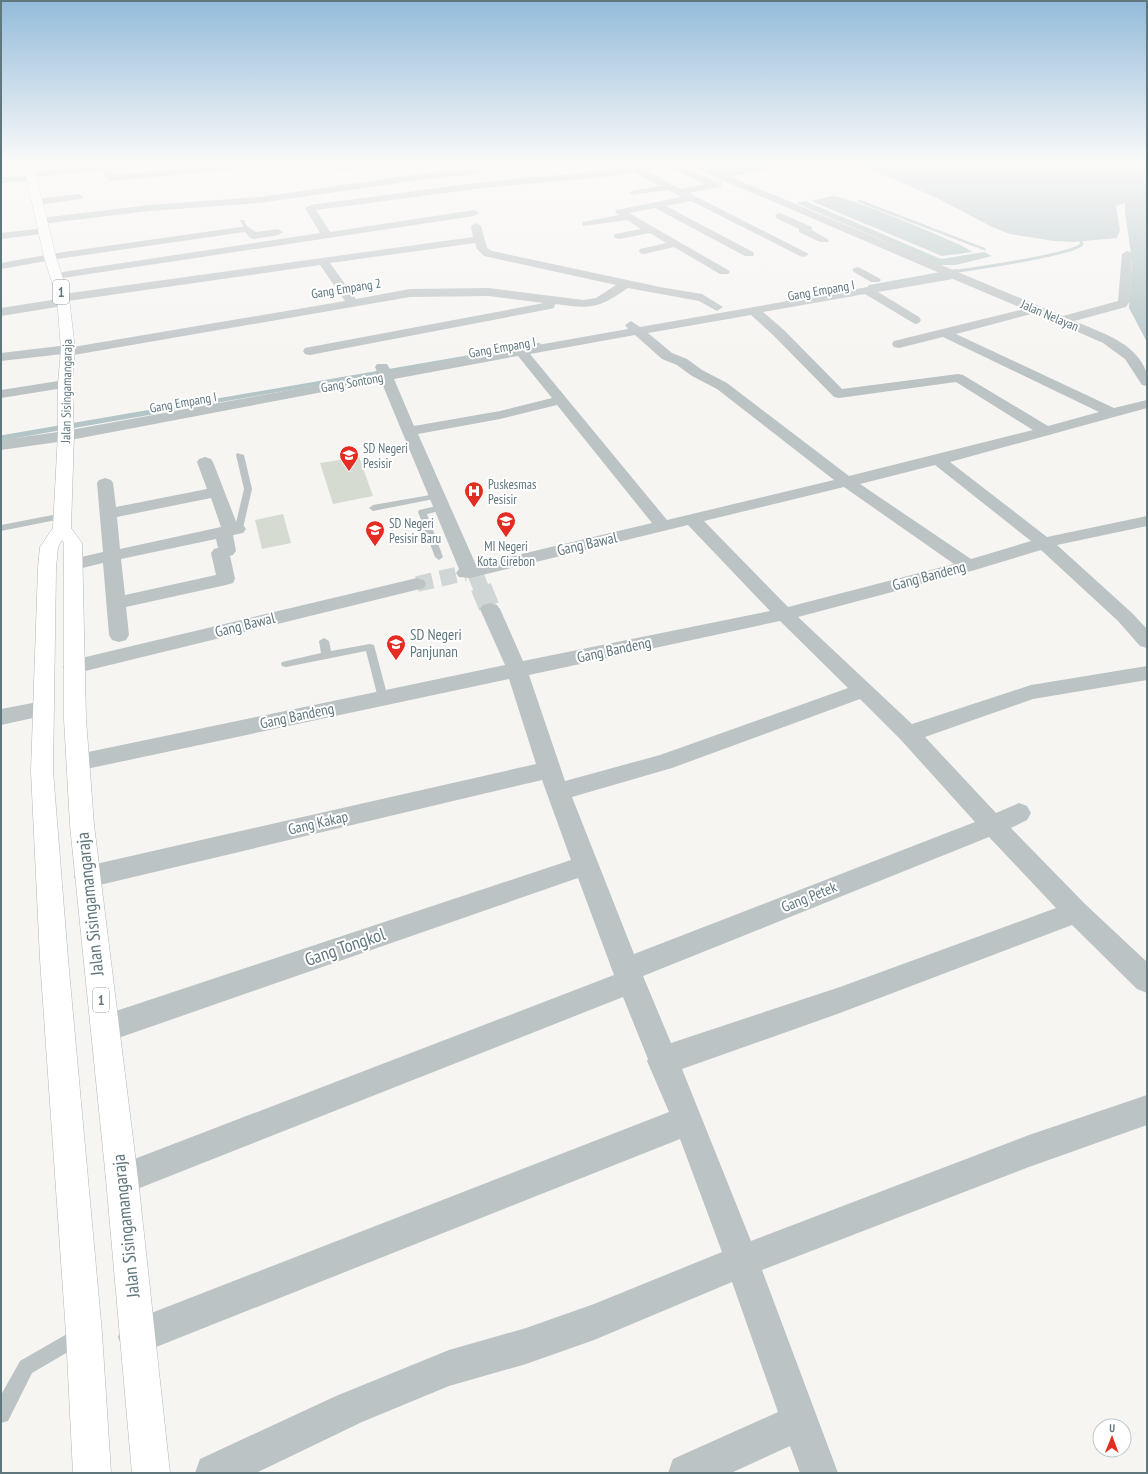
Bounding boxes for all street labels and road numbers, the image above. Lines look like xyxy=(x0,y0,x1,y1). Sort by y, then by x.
street label: Gang Empang 2 xyxy=(310,275,382,302)
street label: Gang Empang I xyxy=(786,276,856,305)
road number: 1 xyxy=(53,280,69,304)
street label: Jalan Nelayan xyxy=(1017,295,1082,335)
street label: Gang Empang I xyxy=(467,333,537,362)
street label: Jalan Sisingamangaraja xyxy=(57,339,76,444)
street label: Gang Sontong xyxy=(320,369,385,396)
street label: Gang Empang I xyxy=(148,388,218,417)
street label: Gang Bawal xyxy=(555,527,619,560)
street label: Gang Bandeng xyxy=(890,557,968,594)
street label: Gang Bawal xyxy=(213,608,277,641)
street label: Gang Bandeng xyxy=(575,632,653,667)
street label: Gang Bandeng xyxy=(258,698,336,733)
street label: Gang Kakap xyxy=(286,806,350,839)
street label: Jalan Sisingamangaraja xyxy=(71,831,109,978)
street label: Gang Petek xyxy=(778,877,840,916)
street label: Gang Tongkol xyxy=(302,922,389,971)
road number: 1 xyxy=(93,988,109,1012)
street label: Jalan Sisingamangaraja xyxy=(107,1153,145,1300)

